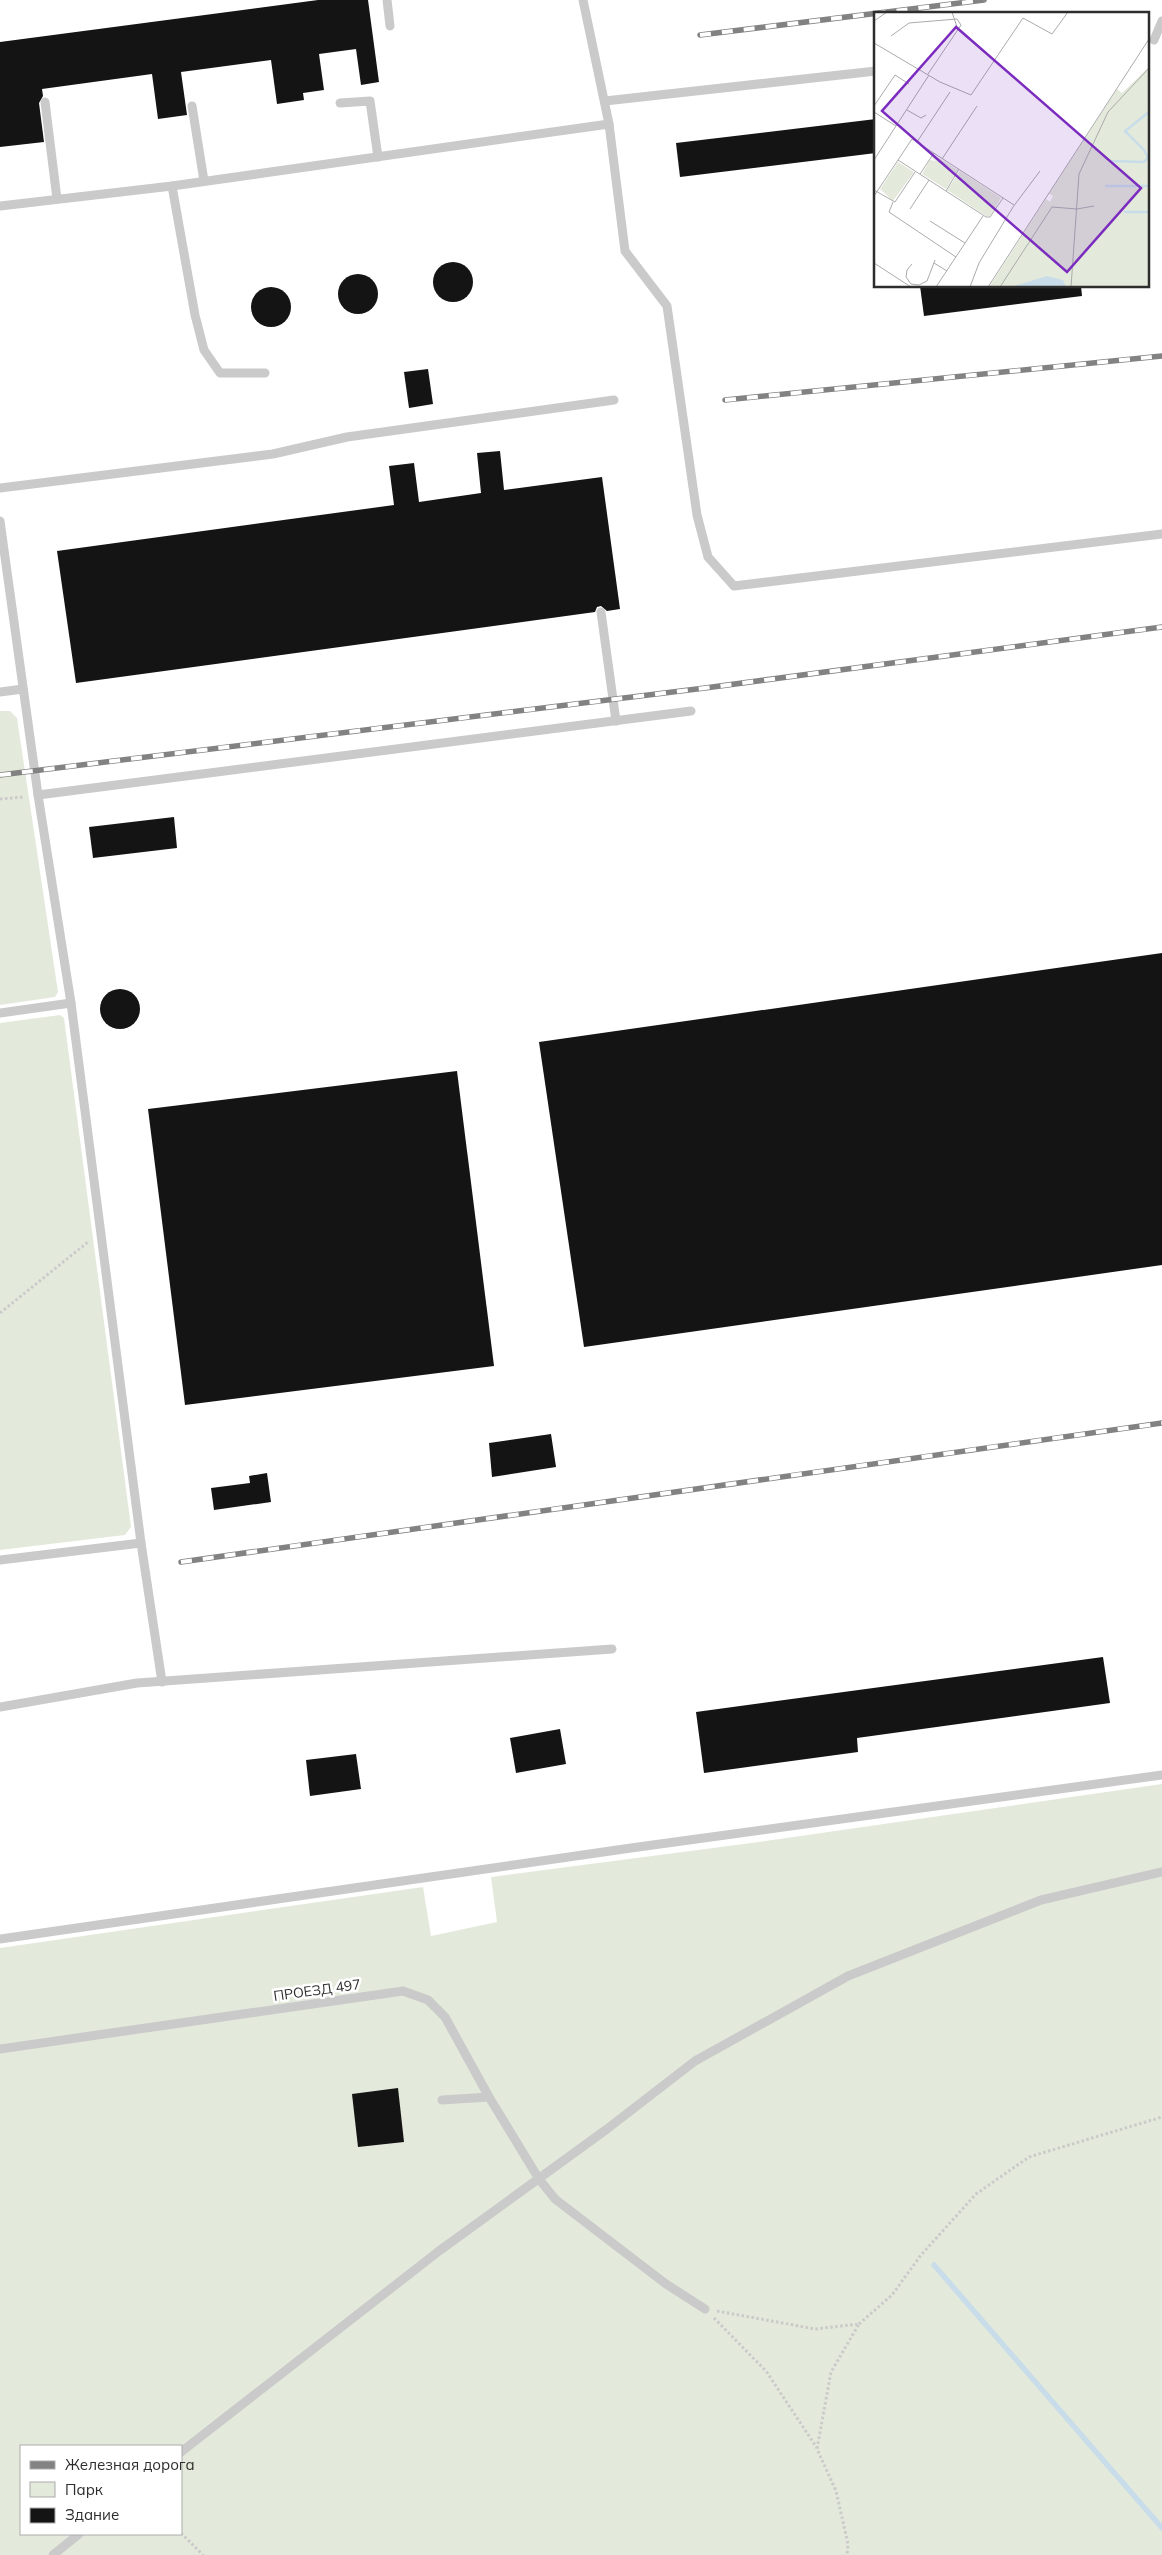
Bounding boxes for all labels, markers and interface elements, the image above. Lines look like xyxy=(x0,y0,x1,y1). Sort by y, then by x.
inset map xyxy=(874,12,1150,288)
street label: ПРОЕЗД 497 xyxy=(272,1975,362,2005)
legend xyxy=(20,2445,182,2535)
text: Железная дорога xyxy=(65,2455,195,2474)
text: Парк xyxy=(65,2480,104,2499)
text: Здание xyxy=(65,2505,119,2524)

